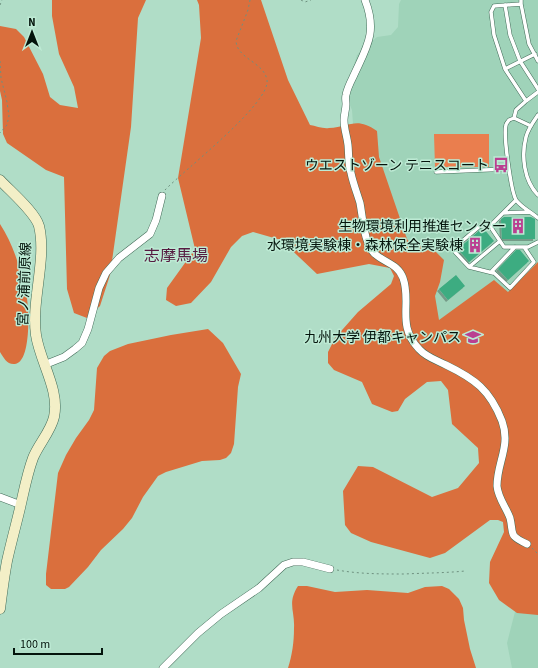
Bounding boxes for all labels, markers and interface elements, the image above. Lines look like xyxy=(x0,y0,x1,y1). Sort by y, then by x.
north arrow xyxy=(12,12,52,52)
text: N xyxy=(28,15,36,30)
place label: ウエストゾーン テニスコート xyxy=(305,156,489,176)
bus stop icon: ウエストゾーン テニスコート xyxy=(492,156,510,174)
place label: 生物環境利用推進センター xyxy=(338,217,506,237)
building icon: 生物環境利用推進センター xyxy=(509,217,527,235)
place label: 水環境実験棟・森林保全実験棟 xyxy=(267,236,463,256)
building icon: 水環境実験棟・森林保全実験棟 xyxy=(466,236,484,254)
street label: 宮ノ浦前原線 xyxy=(14,242,36,326)
district label: 志摩馬場 xyxy=(144,245,208,267)
place label: 九州大学 伊都キャンパス xyxy=(304,328,461,348)
school or university icon: 九州大学 伊都キャンパス xyxy=(464,328,482,346)
scale bar xyxy=(14,630,102,656)
text: 100 m xyxy=(20,636,50,653)

